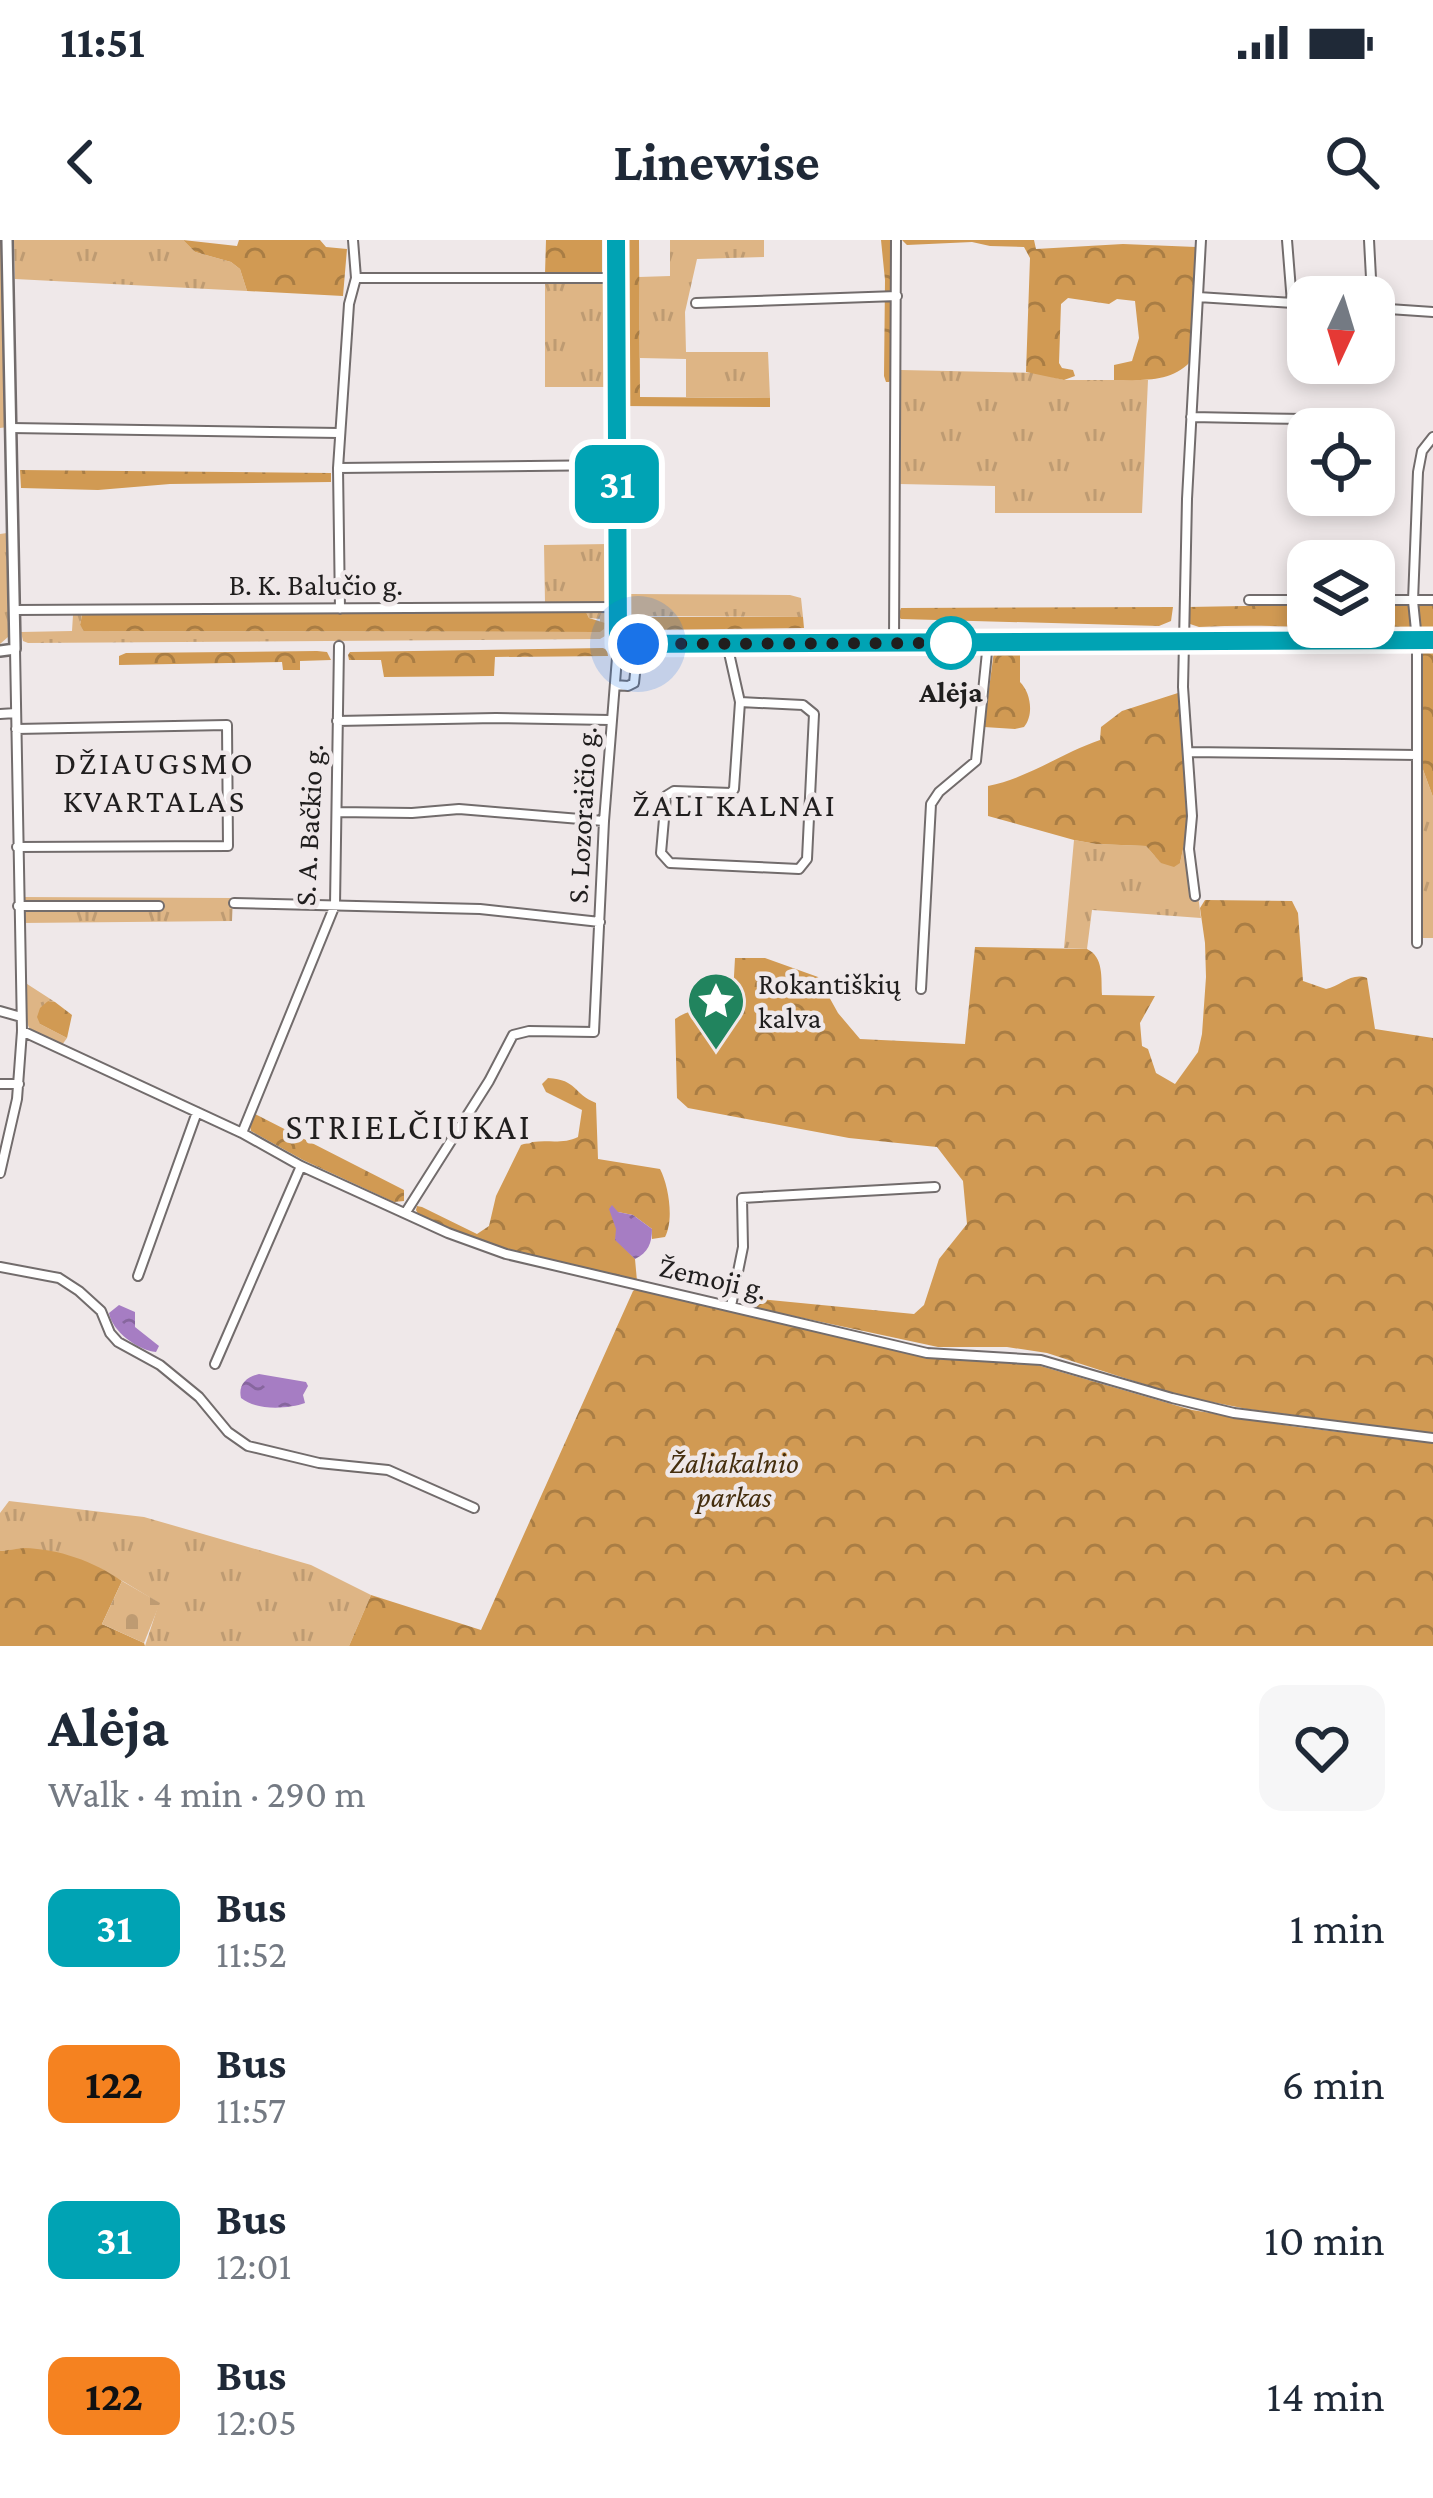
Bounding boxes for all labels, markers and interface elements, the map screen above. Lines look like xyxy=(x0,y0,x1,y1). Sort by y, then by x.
text: 11:51 xyxy=(60,17,145,67)
icon: back xyxy=(48,129,114,195)
icon: search xyxy=(1319,129,1385,195)
text: Linewise xyxy=(613,132,820,192)
north arrow xyxy=(1287,276,1395,384)
map controls xyxy=(1287,276,1395,648)
button: locate xyxy=(1287,408,1395,516)
line badge: 31 xyxy=(563,445,671,523)
text: 31 xyxy=(599,460,635,507)
button: layers xyxy=(1287,540,1395,648)
street label: B. K. Balučio g. xyxy=(229,568,403,602)
your location xyxy=(608,614,668,674)
marker: Alėja xyxy=(926,618,976,668)
place label: Alėja xyxy=(918,675,983,709)
street label: S. Lozoraičio g. xyxy=(560,726,604,904)
street label: S. A. Bačkio g. xyxy=(288,743,330,907)
district label: DŽIAUGSMO KVARTALAS xyxy=(54,744,256,819)
district label: ŽALI KALNAI xyxy=(632,786,838,823)
place label: Rokantiškių kalva xyxy=(758,967,901,1034)
place icon: Rokantiškių kalva xyxy=(685,970,747,1052)
district label: STRIELČIUKAI xyxy=(285,1107,533,1147)
street label: Žemoji g. xyxy=(656,1249,770,1307)
park label: Žaliakalnio parkas xyxy=(669,1446,799,1514)
button: heart xyxy=(1259,1685,1385,1811)
text: Alėja xyxy=(48,1695,169,1758)
text: Walk · 4 min · 290 m xyxy=(48,1772,366,1815)
text: Bus xyxy=(216,1882,286,1932)
text: 1 min xyxy=(1290,1903,1385,1953)
text: 31 xyxy=(96,1904,132,1951)
text: 11:52 xyxy=(216,1932,287,1975)
text: Bus xyxy=(216,2038,286,2088)
text: 6 min xyxy=(1282,2059,1385,2109)
text: 122 xyxy=(85,2060,143,2107)
text: 11:57 xyxy=(216,2088,286,2131)
text: Bus xyxy=(216,2194,286,2244)
text: 10 min xyxy=(1264,2215,1385,2265)
text: 31 xyxy=(96,2216,132,2263)
text: 12:01 xyxy=(216,2244,291,2287)
text: Bus xyxy=(216,2350,286,2400)
text: 14 min xyxy=(1267,2371,1385,2421)
text: 122 xyxy=(85,2372,143,2419)
text: 12:05 xyxy=(216,2400,297,2443)

